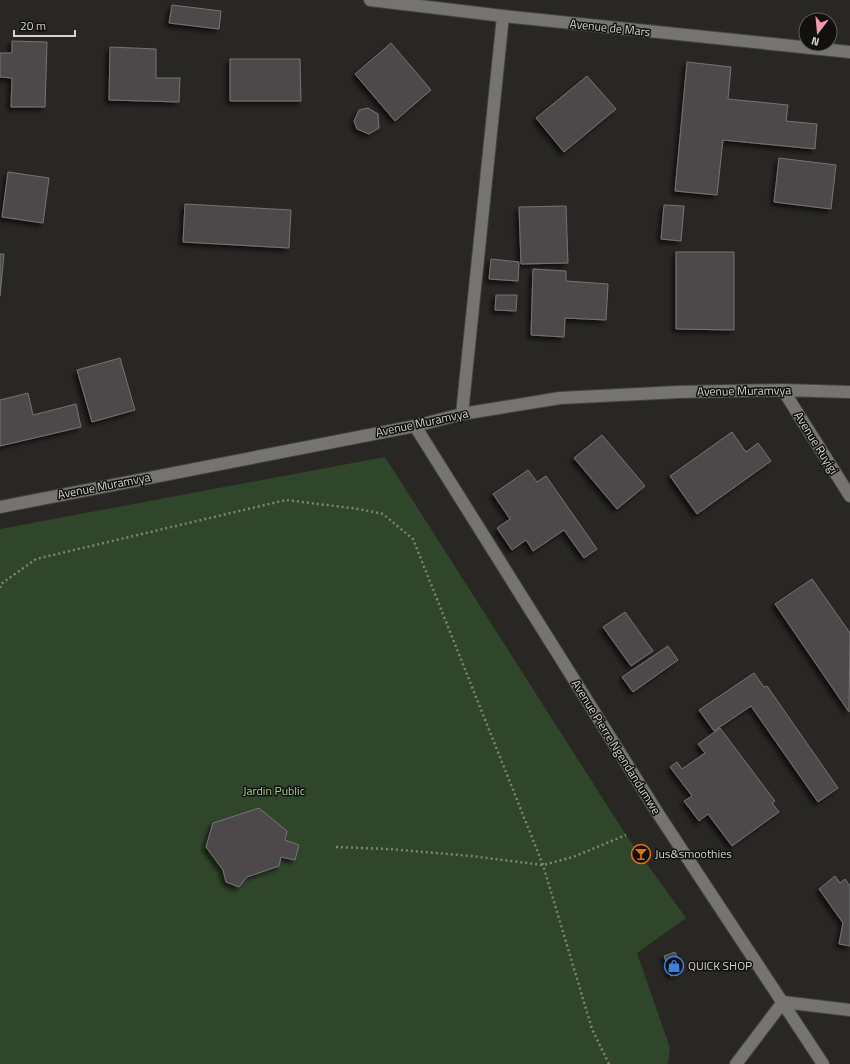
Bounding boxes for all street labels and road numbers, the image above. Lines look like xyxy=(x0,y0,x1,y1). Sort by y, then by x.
street label: Avenue de Mars xyxy=(569,14,652,41)
street label: Avenue Muramvya xyxy=(697,380,791,401)
street label: Avenue Muramvya xyxy=(374,403,470,442)
street label: Avenue Ruyigi xyxy=(790,408,843,478)
street label: Avenue Muramvya xyxy=(56,467,152,504)
street label: Avenue Pierre Ngendandumwe xyxy=(567,675,666,818)

